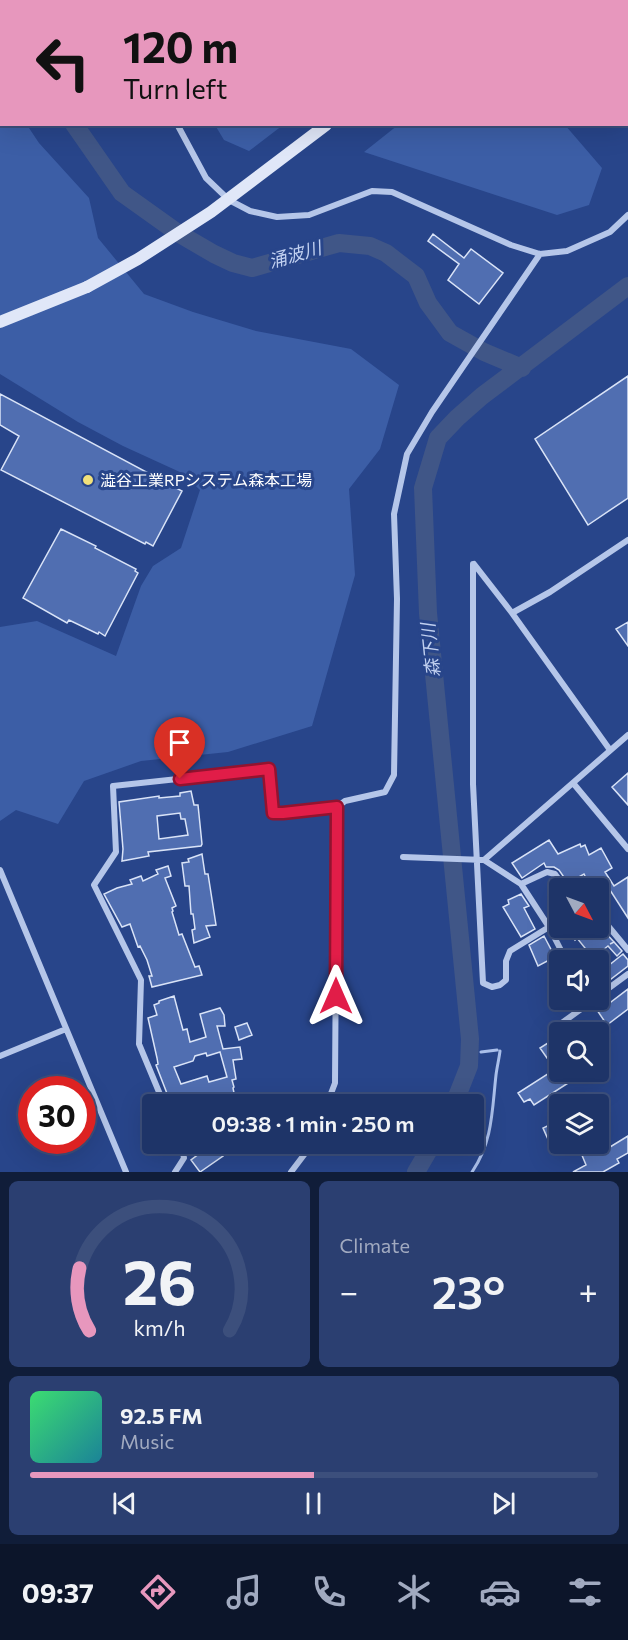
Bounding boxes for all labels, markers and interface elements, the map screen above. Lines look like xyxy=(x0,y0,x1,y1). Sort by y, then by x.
text: 120 m xyxy=(123,20,238,72)
icon: left xyxy=(24,24,102,102)
text: Turn left xyxy=(123,72,227,105)
water label: 涌波川 xyxy=(266,235,326,272)
place label: 澁谷工業RPシステム森本工場 xyxy=(100,470,312,489)
marker: 澁谷工業RPシステム森本工場 xyxy=(81,473,95,487)
water label: 森下川 xyxy=(416,620,444,678)
pin xyxy=(154,717,205,779)
icon: arrive xyxy=(163,726,196,759)
north arrow xyxy=(549,878,609,938)
map controls xyxy=(549,878,609,1154)
button: sound xyxy=(549,950,609,1010)
position arrow xyxy=(304,964,368,1028)
button: search xyxy=(549,1022,609,1082)
speed limit sign: 30 xyxy=(18,1076,96,1154)
button: layers xyxy=(549,1094,609,1154)
text: 09:38 · 1 min · 250 m xyxy=(212,1110,414,1137)
text: Climate xyxy=(340,1233,410,1257)
text: 26 xyxy=(122,1242,196,1318)
text: 23° xyxy=(432,1263,505,1318)
text: − xyxy=(340,1270,358,1311)
text: + xyxy=(579,1270,598,1311)
text: km/h xyxy=(133,1314,185,1340)
text: 92.5 FM xyxy=(120,1402,203,1429)
text: Music xyxy=(120,1429,174,1453)
icon: previous xyxy=(108,1487,141,1520)
icon: pause xyxy=(297,1487,330,1520)
icon: next xyxy=(487,1487,520,1520)
icon: directions xyxy=(137,1571,179,1613)
icon: music xyxy=(223,1571,265,1613)
icon: phone xyxy=(308,1571,350,1613)
icon: climate xyxy=(393,1571,435,1613)
icon: car xyxy=(479,1571,521,1613)
icon: filters xyxy=(564,1571,606,1613)
text: 09:37 xyxy=(22,1576,94,1609)

